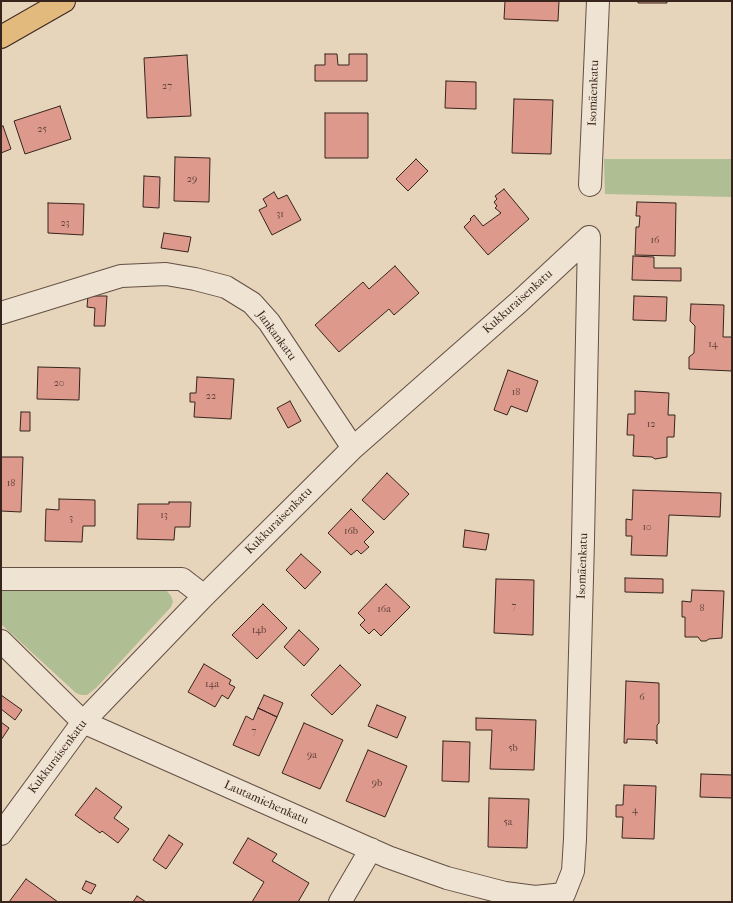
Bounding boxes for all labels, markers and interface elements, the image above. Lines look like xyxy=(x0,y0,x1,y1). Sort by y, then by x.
street label: Isomäenkatu xyxy=(586,60,602,126)
house number: 27 xyxy=(162,81,172,93)
house number: 25 xyxy=(37,124,47,136)
house number: 29 xyxy=(187,174,197,186)
house number: 31 xyxy=(276,209,284,221)
house number: 23 xyxy=(60,218,70,230)
house number: 16 xyxy=(651,235,659,247)
street label: Kukkuraisenkatu xyxy=(480,267,556,337)
street label: Jankankatu xyxy=(253,308,299,364)
house number: 14 xyxy=(708,339,718,351)
house number: 20 xyxy=(54,378,64,390)
house number: 18 xyxy=(512,387,520,399)
house number: 22 xyxy=(206,391,216,403)
house number: 12 xyxy=(647,419,655,431)
house number: 18 xyxy=(7,478,15,490)
street label: Kukkuraisenkatu xyxy=(243,485,315,557)
house number: 13 xyxy=(160,510,168,522)
house number: 3 xyxy=(69,513,73,525)
house number: 10 xyxy=(642,522,652,534)
house number: 16b xyxy=(344,526,358,538)
street label: Isomäenkatu xyxy=(575,533,591,599)
house number: 7 xyxy=(512,601,516,613)
house number: 8 xyxy=(699,603,705,615)
house number: 16a xyxy=(377,604,391,616)
house number: 14b xyxy=(252,625,266,637)
house number: 14a xyxy=(205,679,219,691)
house number: 6 xyxy=(639,692,645,704)
street label: Kukkuraisenkatu xyxy=(26,717,90,797)
house number: 7 xyxy=(252,726,256,738)
house number: 5b xyxy=(508,743,518,755)
house number: 9a xyxy=(307,750,317,762)
street label: Lautamiehenkatu xyxy=(221,778,311,828)
house number: 9b xyxy=(372,778,382,790)
house number: 4 xyxy=(632,805,638,817)
house number: 5a xyxy=(504,817,512,829)

